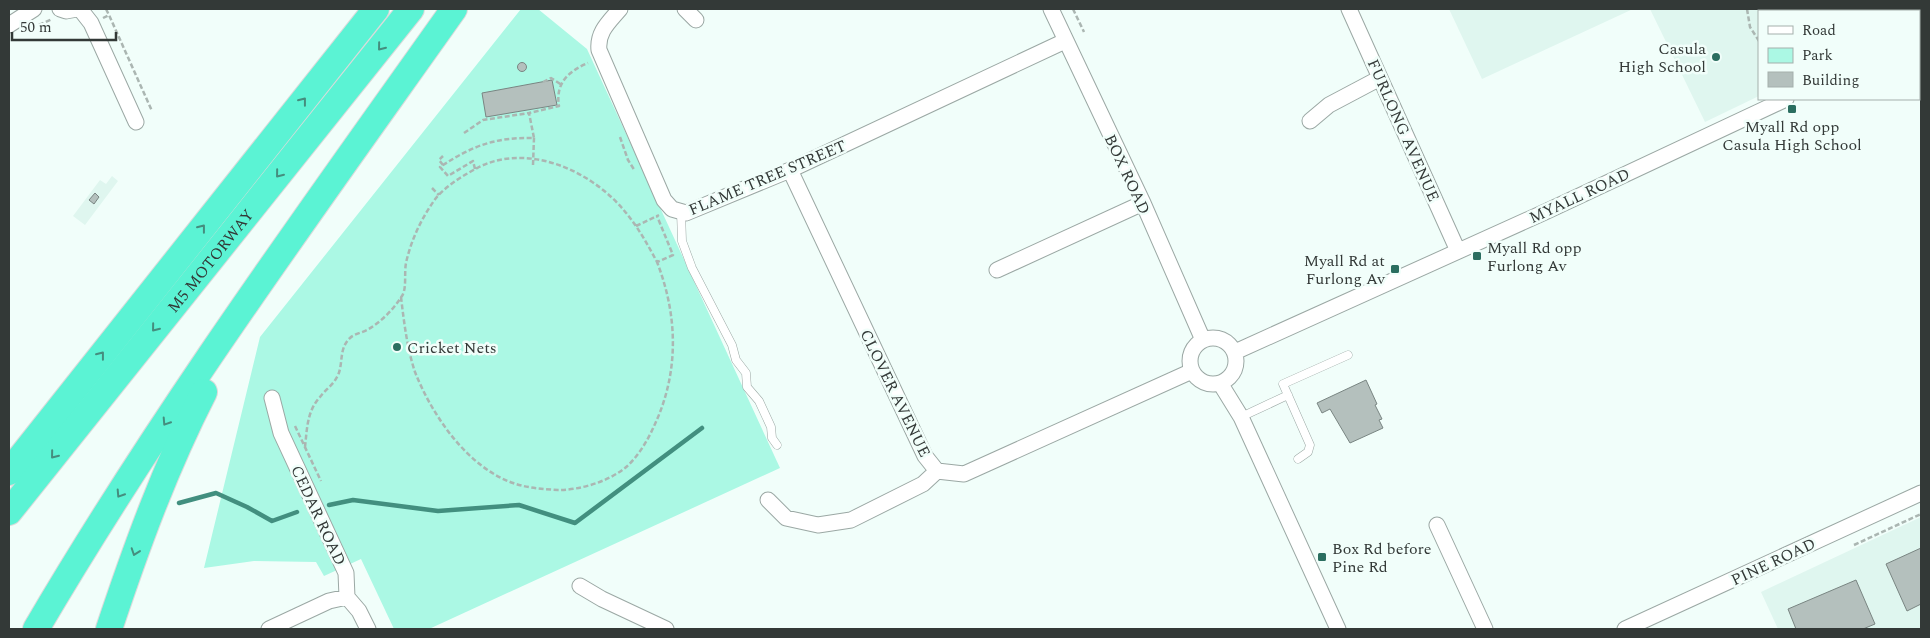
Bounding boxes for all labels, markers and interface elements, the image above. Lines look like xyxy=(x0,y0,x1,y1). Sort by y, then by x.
scale bar xyxy=(12,10,116,42)
legend xyxy=(1758,10,1920,100)
text: 50 m xyxy=(20,16,52,39)
text: Road xyxy=(1802,19,1836,42)
place label: Casula High School xyxy=(1618,37,1706,79)
one-way arrow xyxy=(378,41,386,50)
text: Park xyxy=(1802,44,1833,67)
marker: Casula High School xyxy=(1710,51,1722,63)
street label: FURLONG AVENUE xyxy=(1361,55,1445,206)
text: Building xyxy=(1802,69,1859,92)
one-way arrow xyxy=(298,97,307,106)
marker: Myall Rd opp Casula High School xyxy=(1786,103,1798,115)
place label: Myall Rd opp Casula High School xyxy=(1722,115,1862,157)
street label: BOX ROAD xyxy=(1098,130,1156,219)
street label: FLAME TREE STREET xyxy=(685,134,850,222)
street label: MYALL ROAD xyxy=(1525,162,1634,230)
one-way arrow xyxy=(276,168,285,177)
street label: M5 MOTORWAY xyxy=(162,204,260,318)
one-way arrow xyxy=(197,225,205,234)
place label: Myall Rd opp Furlong Av xyxy=(1487,236,1581,278)
place label: Myall Rd at Furlong Av xyxy=(1304,249,1386,291)
marker: Myall Rd opp Furlong Av xyxy=(1471,250,1483,262)
marker: Myall Rd at Furlong Av xyxy=(1389,263,1401,275)
one-way arrow xyxy=(153,322,161,331)
street label: CLOVER AVENUE xyxy=(854,325,937,462)
place label: Cricket Nets xyxy=(407,336,497,360)
marker: Cricket Nets xyxy=(391,341,403,353)
one-way arrow xyxy=(96,352,104,361)
one-way arrow xyxy=(163,416,172,426)
one-way arrow xyxy=(52,449,60,458)
street label: CEDAR ROAD xyxy=(284,461,352,569)
one-way arrow xyxy=(117,488,126,497)
street label: PINE ROAD xyxy=(1727,532,1820,592)
place label: Box Rd before Pine Rd xyxy=(1332,537,1432,579)
one-way arrow xyxy=(131,547,141,556)
marker: Box Rd before Pine Rd xyxy=(1316,551,1328,563)

